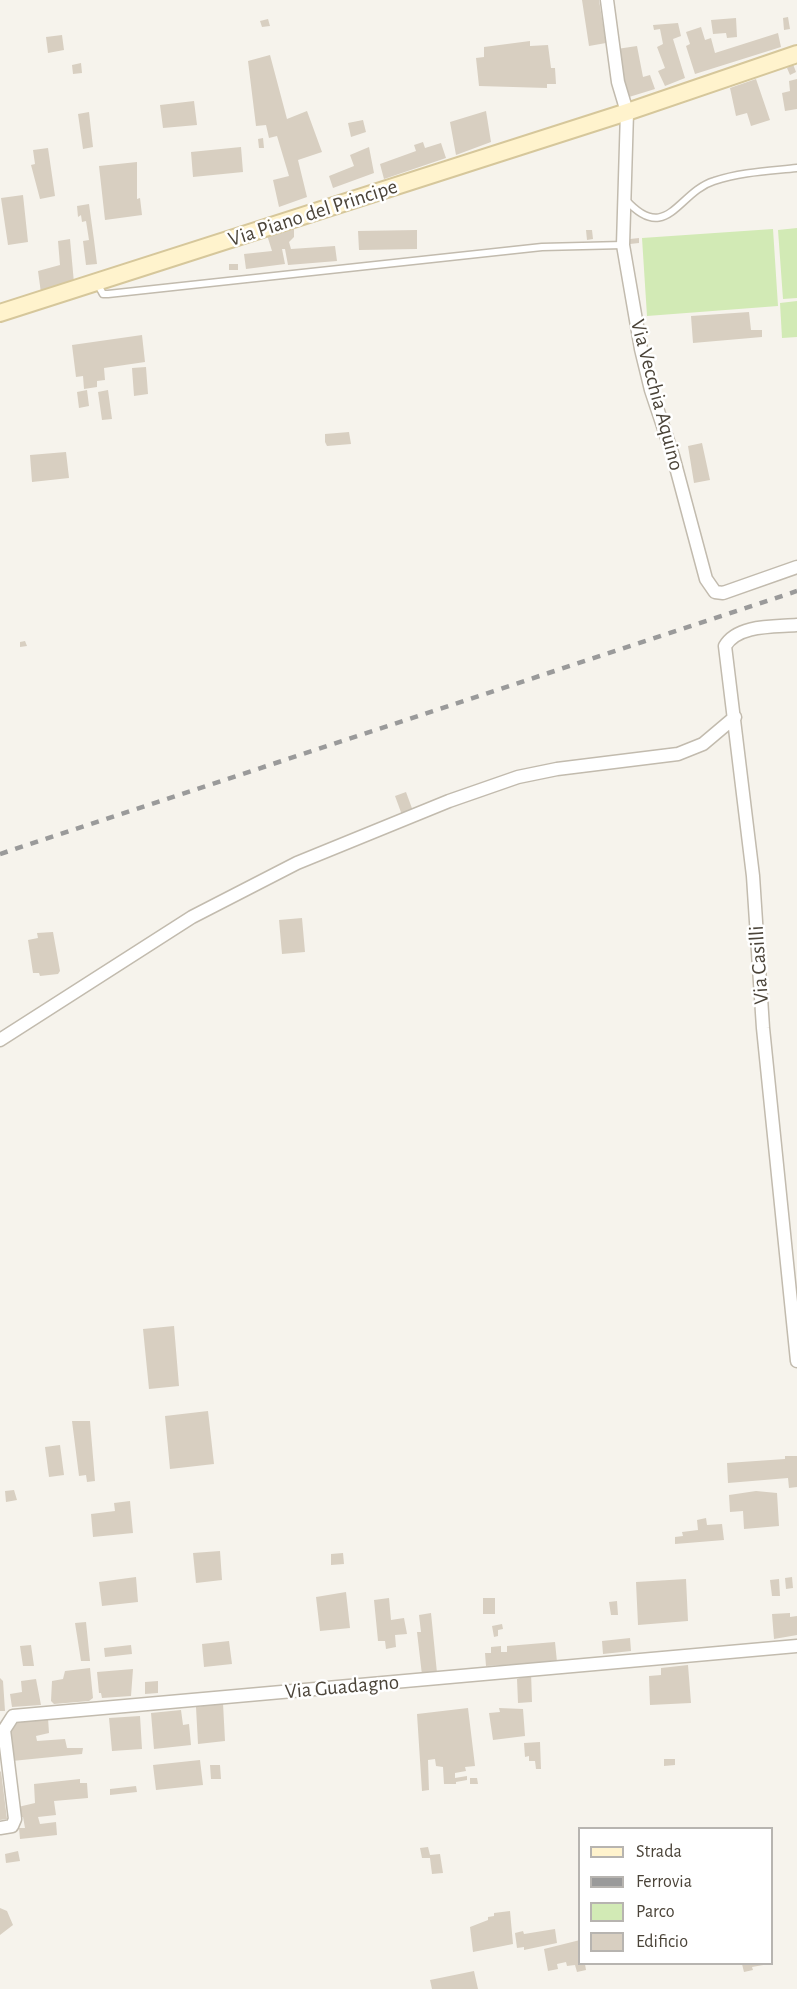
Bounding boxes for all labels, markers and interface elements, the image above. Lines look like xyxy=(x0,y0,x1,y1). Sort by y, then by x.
street label: Via Piano del Principe xyxy=(225,174,401,252)
street label: Via Vecchia Aquino xyxy=(625,317,689,473)
street label: Via Casilli xyxy=(744,925,774,1005)
street label: Via Guadagno xyxy=(284,1669,400,1705)
legend xyxy=(578,1827,773,1965)
text: Strada xyxy=(636,1843,682,1861)
text: Ferrovia xyxy=(636,1873,692,1891)
text: Parco xyxy=(636,1903,675,1921)
text: Edificio xyxy=(636,1933,688,1951)

